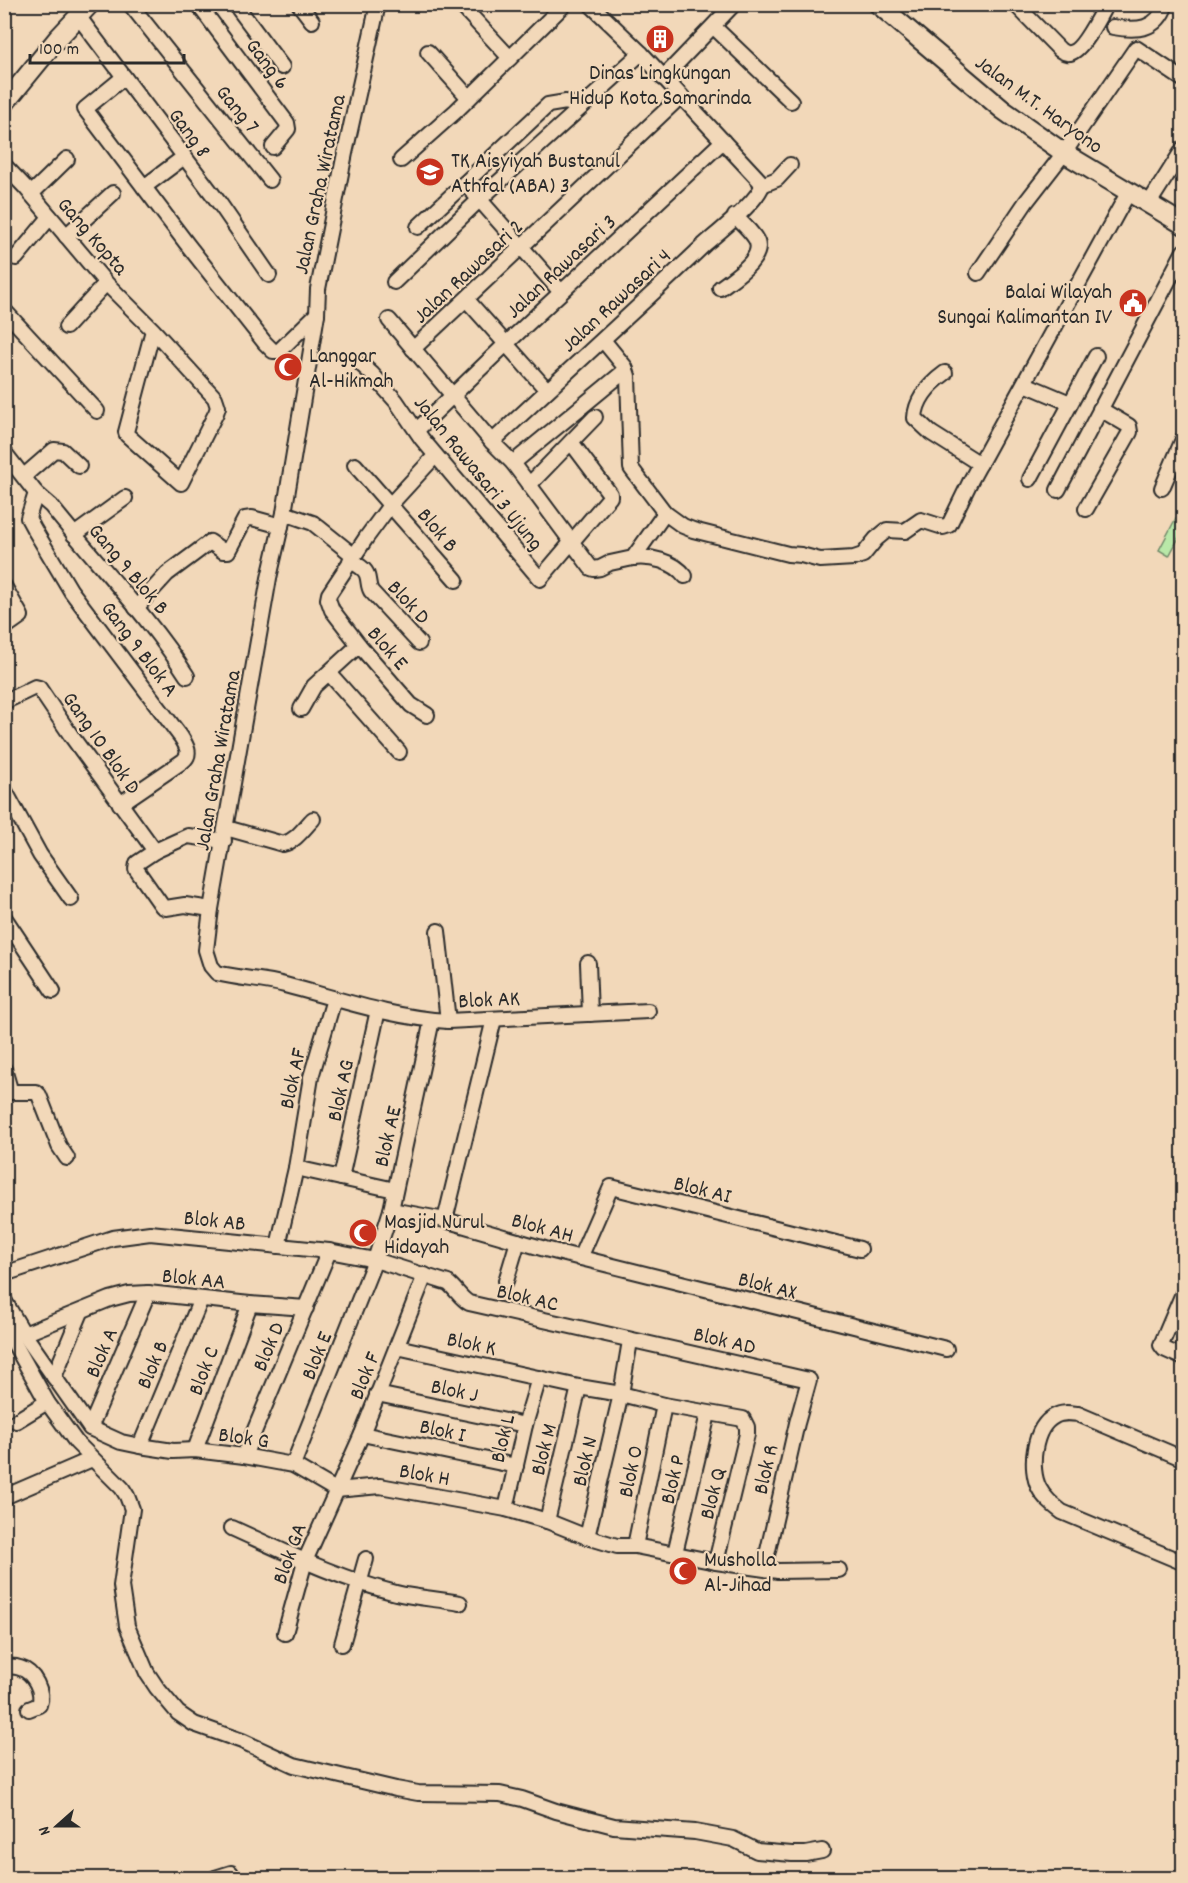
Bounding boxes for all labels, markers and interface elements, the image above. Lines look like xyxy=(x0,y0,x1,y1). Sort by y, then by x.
building icon: Dinas Lingkungan Hidup Kota Samarinda xyxy=(644,23,676,55)
scale bar xyxy=(30,27,184,65)
street label: Gang 6 xyxy=(237,33,296,97)
text: 100 m xyxy=(39,38,79,63)
street label: Jalan M.T. Haryono xyxy=(968,49,1108,163)
place label: Dinas Lingkungan Hidup Kota Samarinda xyxy=(569,59,752,115)
street label: Gang 7 xyxy=(207,79,266,141)
street label: Jalan Graha Wiratama xyxy=(287,91,356,278)
street label: Gang 8 xyxy=(159,103,217,165)
place label: TK Aisyiyah Bustanul Athfal (ABA) 3 xyxy=(451,147,620,203)
school or university icon: TK Aisyiyah Bustanul Athfal (ABA) 3 xyxy=(414,156,446,188)
street label: Gang Kopta xyxy=(49,191,135,284)
street label: Jalan Rawasari 3 xyxy=(500,208,625,327)
street label: Jalan Rawasari 2 xyxy=(407,213,532,332)
street label: Jalan Rawasari 4 xyxy=(555,242,679,361)
place label: Balai Wilayah Sungai Kalimantan IV xyxy=(937,278,1112,334)
public building icon: Balai Wilayah Sungai Kalimantan IV xyxy=(1117,287,1149,319)
place label: Langgar Al-Hikmah xyxy=(309,342,394,398)
mosque icon: Langgar Al-Hikmah xyxy=(272,351,304,383)
street label: Jalan Rawasari 3 Ujung xyxy=(405,390,550,559)
street label: Blok B xyxy=(408,502,464,560)
street label: Gang 9 Blok B xyxy=(80,518,175,623)
street label: Blok D xyxy=(379,574,436,633)
street label: Gang 9 Blok A xyxy=(92,596,185,705)
street label: Blok E xyxy=(358,620,414,678)
street label: Jalan Graha Wiratama xyxy=(188,667,251,853)
street label: Gang 10 Blok D xyxy=(53,686,147,802)
street label: Blok AK xyxy=(458,984,521,1019)
street label: Blok AF xyxy=(273,1045,316,1112)
street label: Blok AG xyxy=(321,1057,364,1125)
street label: Blok AE xyxy=(367,1103,411,1170)
street label: Blok AI xyxy=(670,1169,734,1214)
street label: Blok AB xyxy=(182,1204,247,1241)
street label: Blok AH xyxy=(508,1206,576,1252)
place label: Masjid Nurul Hidayah xyxy=(384,1208,485,1264)
mosque icon: Masjid Nurul Hidayah xyxy=(347,1217,379,1249)
street label: Blok AA xyxy=(160,1262,227,1299)
street label: Blok AX xyxy=(735,1265,800,1310)
street label: Blok AC xyxy=(493,1277,561,1322)
street label: Blok D xyxy=(246,1318,294,1377)
street label: Blok AD xyxy=(690,1320,758,1365)
street label: Blok A xyxy=(79,1324,128,1383)
street label: Blok K xyxy=(444,1325,499,1366)
street label: Blok E xyxy=(295,1328,342,1385)
street label: Blok B xyxy=(130,1336,178,1394)
street label: Blok C xyxy=(182,1342,229,1400)
street label: Blok F xyxy=(343,1347,390,1405)
street label: Blok J xyxy=(428,1372,481,1413)
street label: Blok I xyxy=(416,1412,468,1452)
street label: Blok L xyxy=(484,1412,525,1466)
street label: Blok G xyxy=(216,1421,271,1458)
street label: Blok M xyxy=(524,1421,567,1479)
street label: Blok N xyxy=(566,1434,607,1490)
street label: Blok R xyxy=(747,1442,788,1498)
street label: Blok O xyxy=(612,1443,653,1500)
street label: Blok P xyxy=(654,1452,695,1507)
street label: Blok H xyxy=(397,1457,452,1496)
street label: Blok Q xyxy=(693,1465,736,1523)
street label: Blok GA xyxy=(266,1519,317,1589)
place label: Musholla Al-Jihad xyxy=(704,1546,777,1602)
mosque icon: Musholla Al-Jihad xyxy=(667,1555,699,1587)
north arrow xyxy=(27,1796,87,1856)
text: N xyxy=(33,1823,57,1838)

